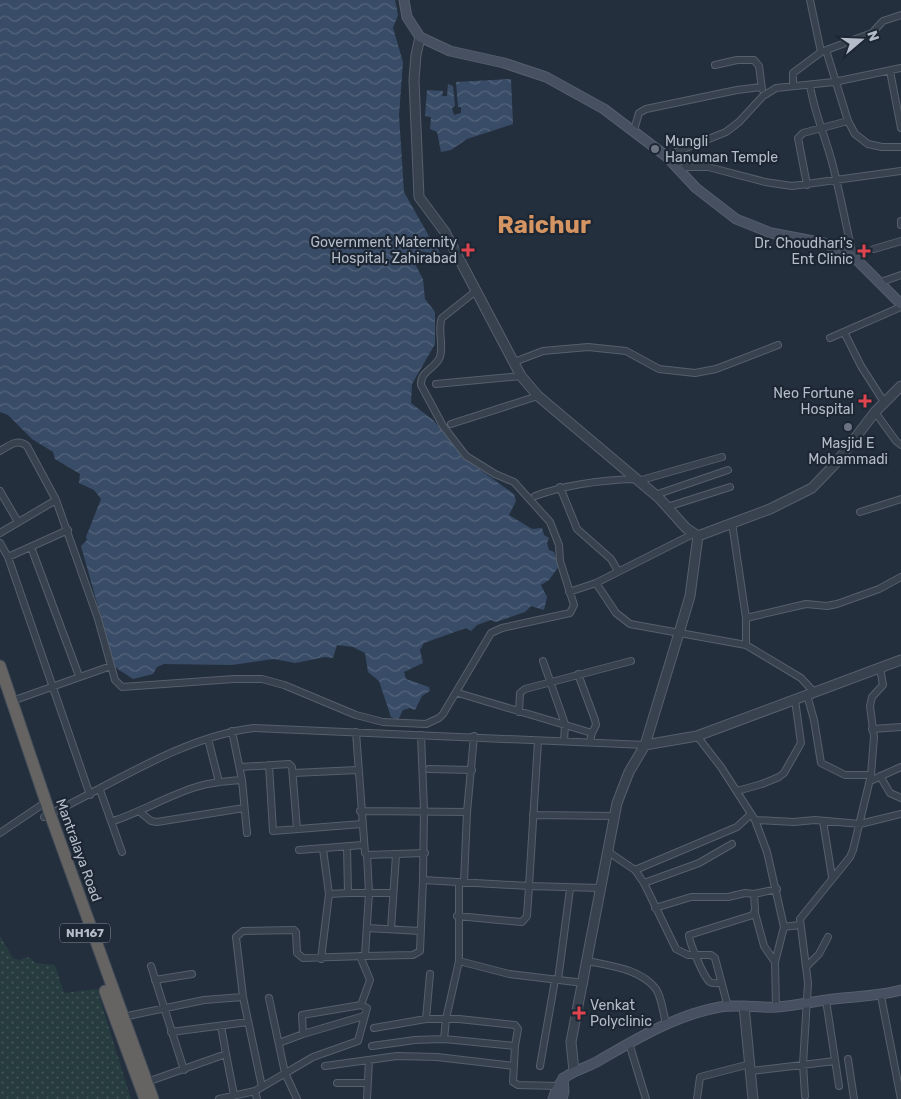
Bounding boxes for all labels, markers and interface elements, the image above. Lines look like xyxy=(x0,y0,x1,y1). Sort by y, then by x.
north arrow xyxy=(836,15,886,65)
text: N xyxy=(863,28,882,43)
place label: Mungli Hanuman Temple xyxy=(665,133,778,166)
marker: Mungli Hanuman Temple xyxy=(649,143,661,155)
district label: Raichur xyxy=(497,211,591,239)
place label: Government Maternity Hospital, Zahirabad xyxy=(310,234,457,267)
place label: Dr. Choudhari's Ent Clinic xyxy=(754,235,853,268)
marker: Government Maternity Hospital, Zahirabad xyxy=(461,243,475,257)
marker: Dr. Choudhari's Ent Clinic xyxy=(857,244,871,258)
place label: Neo Fortune Hospital xyxy=(773,385,854,418)
marker: Neo Fortune Hospital xyxy=(858,394,872,408)
marker: Masjid E Mohammadi xyxy=(842,421,854,433)
place label: Masjid E Mohammadi xyxy=(808,435,888,468)
street label: Mantralaya Road xyxy=(52,796,105,904)
road number: NH167 xyxy=(60,924,110,942)
place label: Venkat Polyclinic xyxy=(590,997,652,1030)
marker: Venkat Polyclinic xyxy=(572,1006,586,1020)

